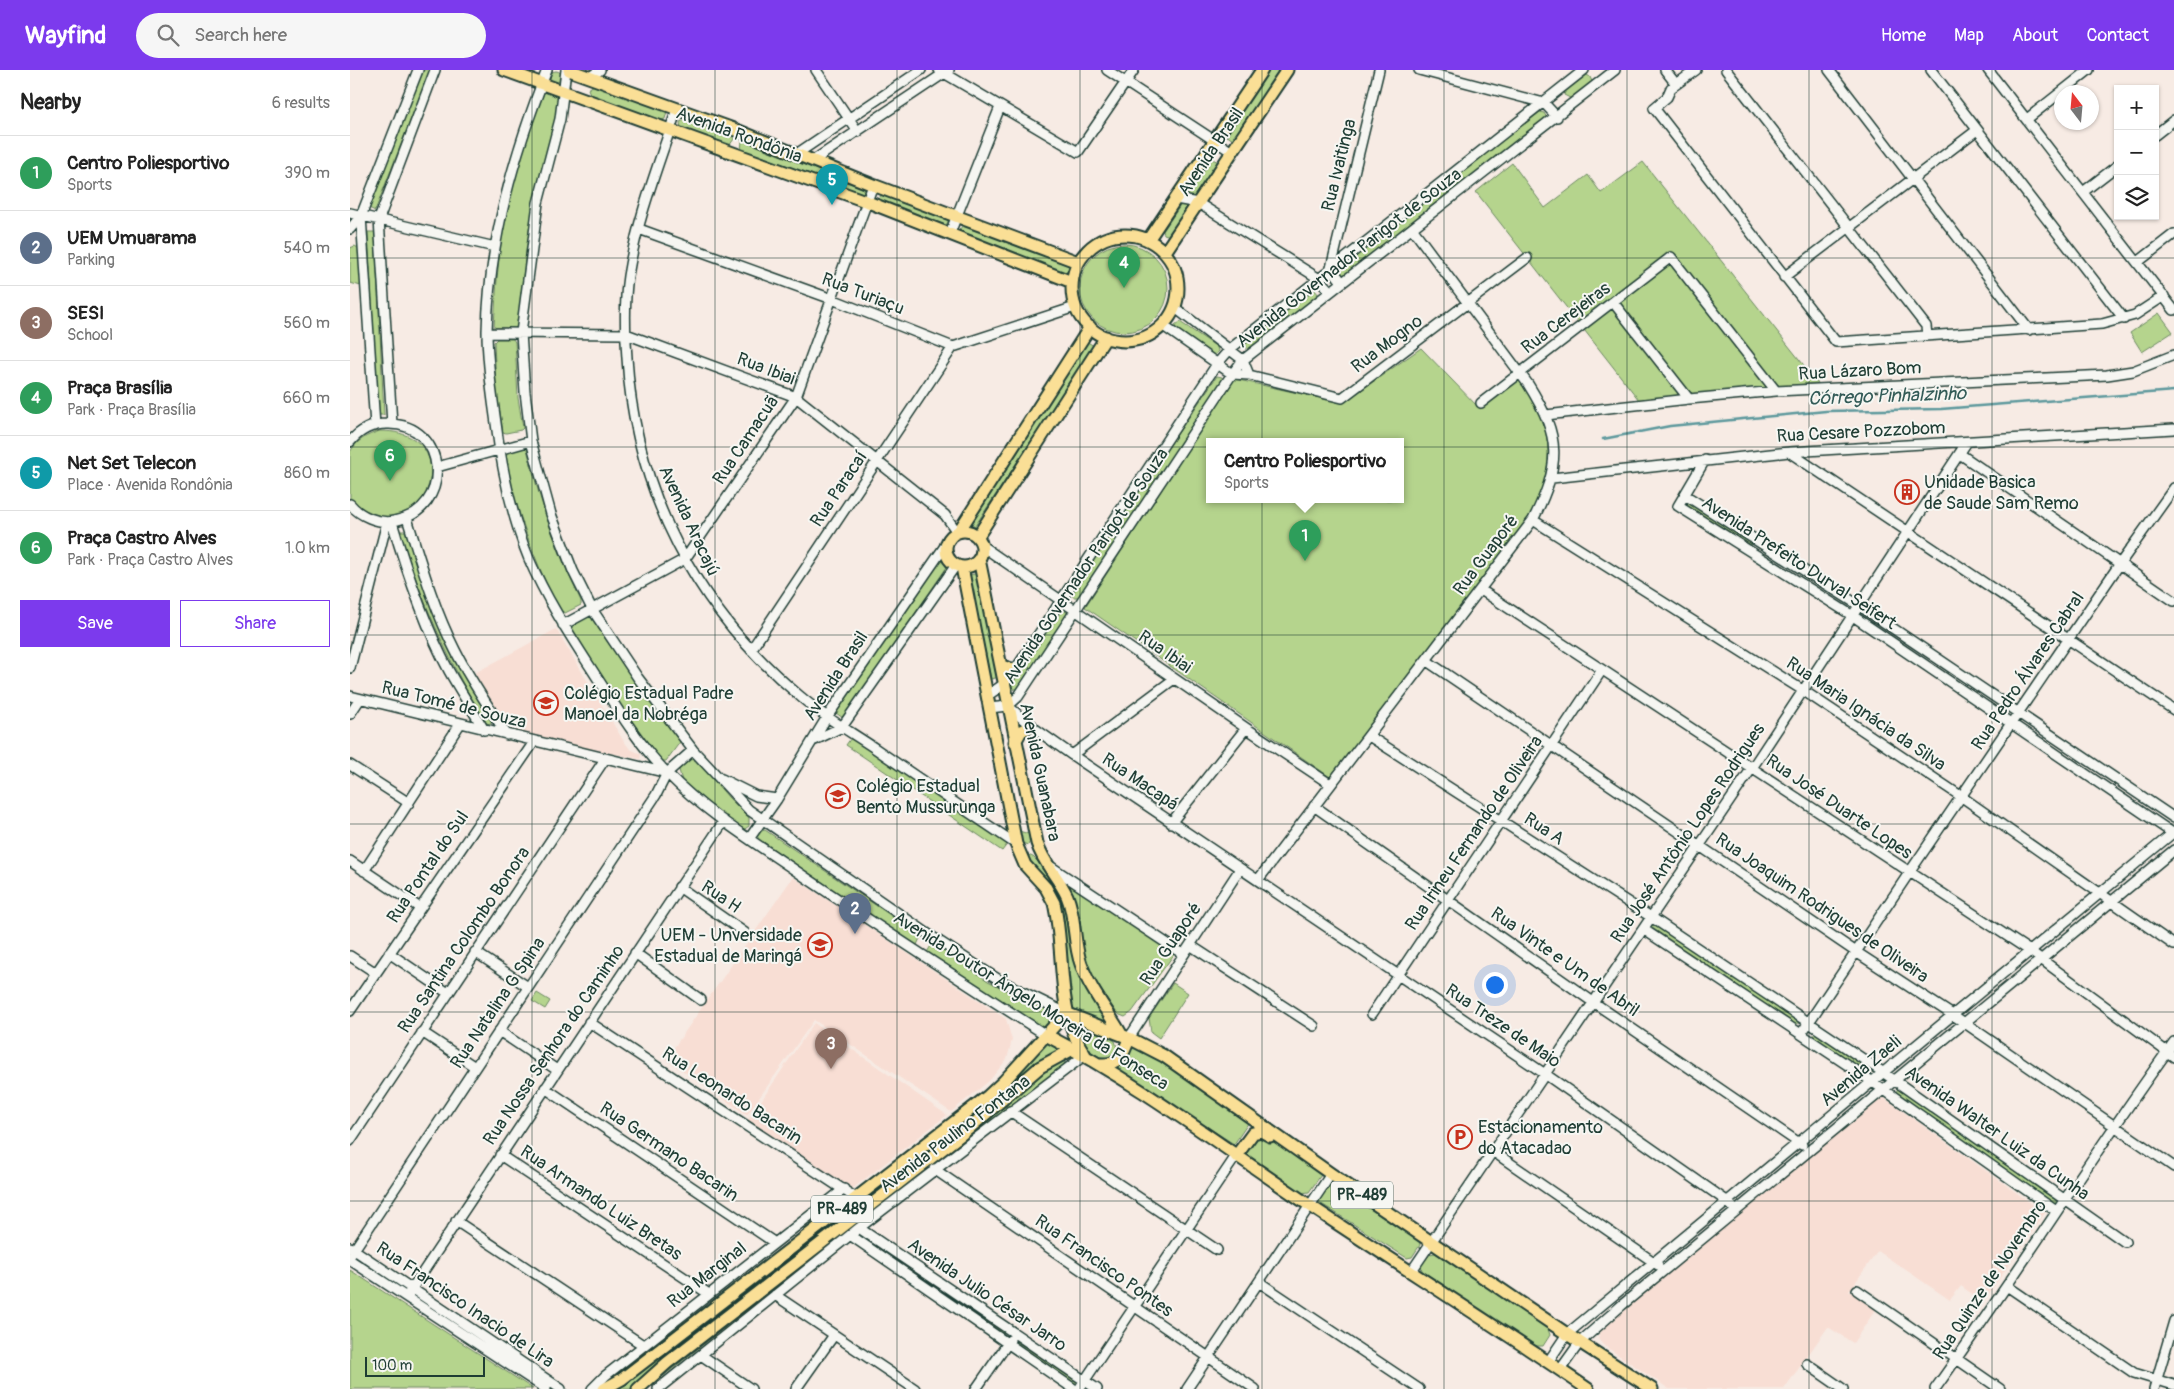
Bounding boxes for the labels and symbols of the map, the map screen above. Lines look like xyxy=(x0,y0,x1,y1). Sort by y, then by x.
north arrow xyxy=(2054,85,2099,130)
street label: Avenida Rondônia xyxy=(673,102,805,168)
street label: Avenida Brasil xyxy=(1173,103,1249,201)
street label: Rua Ivaitinga xyxy=(1316,116,1362,214)
street label: Avenida Governador Parigot de Souza xyxy=(1232,163,1466,353)
pin: 5 xyxy=(816,164,848,205)
pin: 4 xyxy=(1108,247,1140,288)
street label: Rua Turiaçu xyxy=(818,268,908,320)
street label: Rua Cerejeiras xyxy=(1517,277,1615,359)
street label: Rua Mogno xyxy=(1347,309,1428,378)
street label: Rua Ibiai xyxy=(734,347,798,391)
street label: Rua Lázaro Bom xyxy=(1798,356,1922,386)
water label: Córrego Pinhalzinho xyxy=(1808,381,1968,411)
street label: Rua Camacuã xyxy=(708,391,784,489)
street label: Rua Cesare Pozzobom xyxy=(1776,416,1946,448)
pin: 6 xyxy=(374,440,406,481)
street label: Avenida Governador Parigot de Souza xyxy=(998,444,1174,688)
street label: Rua Paracaí xyxy=(805,447,873,531)
street label: Avenida Aracajú xyxy=(653,462,725,580)
place label: Unidade Basica de Saude Sam Remo xyxy=(1924,471,2079,515)
building icon: Unidade Basica de Saude Sam Remo xyxy=(1894,479,1920,505)
street label: Avenida Prefeito Durval Seifert xyxy=(1697,491,1901,635)
street label: Rua Guaporé xyxy=(1448,510,1524,600)
pin: 1 xyxy=(1289,520,1321,561)
street label: Rua Pedro Álvares Cabral xyxy=(1966,587,2090,755)
street label: Rua Ibiai xyxy=(1134,625,1196,679)
street label: Avenida Brasil xyxy=(799,627,873,725)
street label: Rua Maria Ignácia da Silva xyxy=(1782,652,1950,776)
street label: Rua Tomé de Souza xyxy=(379,676,529,734)
place label: Colégio Estadual Padre Manoel da Nobréga xyxy=(564,682,733,726)
school or university icon: Colégio Estadual Padre Manoel da Nobréga xyxy=(533,690,559,716)
street label: Avenida Guanabara xyxy=(1014,701,1066,843)
street label: Rua José Antônio Lopes Rodrigues xyxy=(1606,719,1770,947)
street label: Rua Irineu Fernando de Oliveira xyxy=(1400,731,1548,935)
street label: Rua Macapá xyxy=(1097,748,1183,816)
street label: Rua José Duarte Lopes xyxy=(1761,749,1917,865)
place label: Colégio Estadual Bento Mussurunga xyxy=(856,775,995,819)
school or university icon: Colégio Estadual Bento Mussurunga xyxy=(825,783,851,809)
street label: Rua Pontal do Sul xyxy=(382,806,474,928)
street label: Rua A xyxy=(1520,808,1569,851)
street label: Rua Joaquim Rodrigues de Oliveira xyxy=(1711,828,1933,988)
street label: Rua Santina Colombo Bonora xyxy=(393,842,535,1038)
street label: Rua H xyxy=(697,875,745,919)
pin: 2 xyxy=(839,893,871,934)
street label: Rua Guaporé xyxy=(1135,898,1207,990)
street label: Rua Vinte e Um de Abril xyxy=(1486,902,1644,1022)
street label: Avenida Doutor Ângelo Moreira da Fonseca xyxy=(889,906,1173,1096)
place label: UEM - Unversidade Estadual de Maringá xyxy=(654,924,802,968)
school or university icon: UEM - Unversidade Estadual de Maringá xyxy=(807,932,833,958)
street label: Rua Natalina G Spina xyxy=(446,933,550,1073)
street label: Rua Nossa Senhora do Caminho xyxy=(478,940,630,1150)
your location xyxy=(1482,972,1508,998)
street label: Rua Treze de Maio xyxy=(1441,979,1565,1073)
pin: 3 xyxy=(815,1028,847,1069)
street label: Avenida Zaeli xyxy=(1816,1030,1906,1112)
street label: Rua Leonardo Bacarin xyxy=(658,1042,806,1150)
street label: Avenida Walter Luiz da Cunha xyxy=(1900,1060,2094,1206)
street label: Avenida Paulino Fontana xyxy=(875,1070,1035,1198)
street label: Rua Germano Bacarin xyxy=(595,1097,743,1207)
place label: Estacionamento do Atacadao xyxy=(1478,1116,1603,1160)
parking icon: Estacionamento do Atacadao xyxy=(1447,1124,1473,1150)
street label: Rua Armando Luiz Bretas xyxy=(516,1140,686,1266)
road number: PR-489 xyxy=(1331,1182,1393,1208)
street label: Rua Quinze de Novembro xyxy=(1928,1195,2052,1364)
road number: PR-489 xyxy=(811,1196,873,1222)
street label: Rua Francisco Pontes xyxy=(1030,1210,1178,1322)
street label: Avenida Julio César Jarro xyxy=(903,1233,1071,1357)
street label: Rua Francisco Inacio de Lira xyxy=(372,1237,558,1373)
street label: Rua Marginal xyxy=(663,1237,751,1313)
scale bar xyxy=(365,1354,485,1377)

